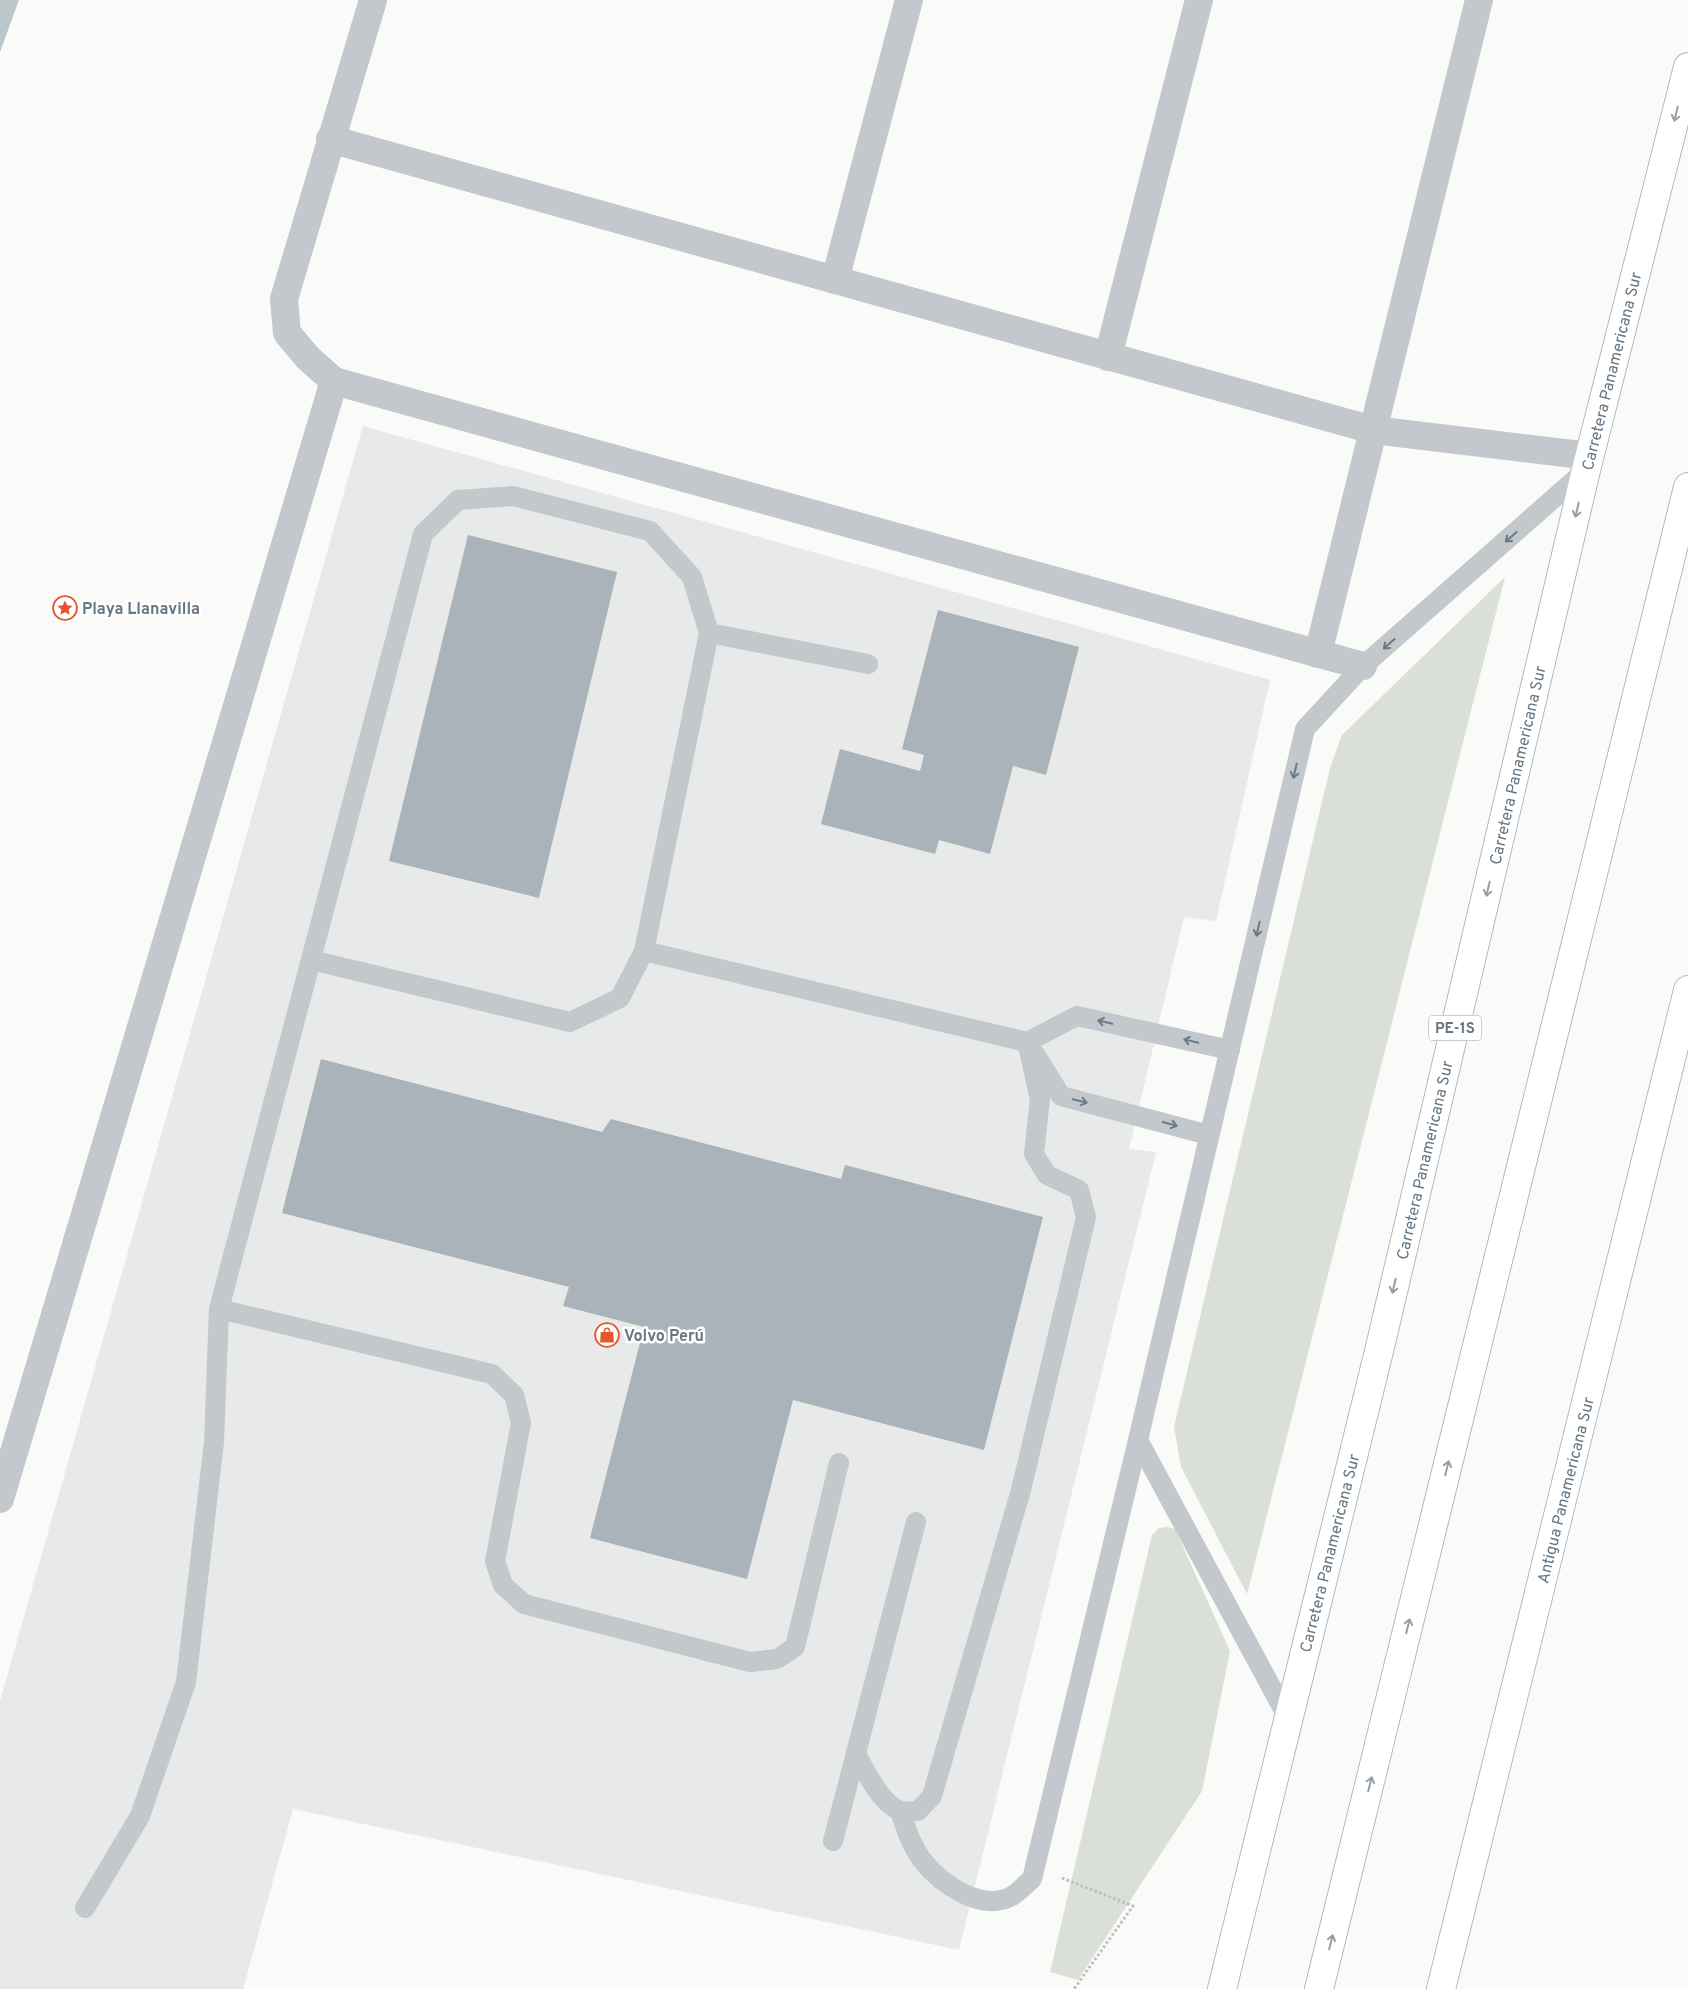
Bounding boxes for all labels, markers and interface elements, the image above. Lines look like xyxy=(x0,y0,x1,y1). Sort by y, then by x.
one-way arrow xyxy=(1671,106,1680,122)
street label: Carretera Panamericana Sur xyxy=(1579,270,1647,473)
one-way arrow xyxy=(1572,501,1581,517)
one-way arrow xyxy=(1504,531,1517,542)
place icon: Playa Llanavilla xyxy=(52,595,78,621)
place label: Playa Llanavilla xyxy=(82,600,200,620)
one-way arrow xyxy=(1382,638,1395,650)
street label: Carretera Panamericana Sur xyxy=(1486,664,1552,867)
one-way arrow xyxy=(1290,763,1299,779)
one-way arrow xyxy=(1483,881,1492,897)
one-way arrow xyxy=(1253,921,1262,937)
road number: PE-1S xyxy=(1429,1016,1481,1040)
one-way arrow xyxy=(1098,1017,1114,1026)
one-way arrow xyxy=(1184,1036,1200,1046)
street label: Carretera Panamericana Sur xyxy=(1393,1059,1459,1262)
one-way arrow xyxy=(1072,1097,1088,1106)
one-way arrow xyxy=(1162,1120,1178,1130)
one-way arrow xyxy=(1389,1277,1398,1293)
shop icon: Volvo Perú xyxy=(594,1322,620,1348)
place label: Volvo Perú xyxy=(624,1327,704,1347)
street label: Antigua Panamericana Sur xyxy=(1534,1395,1600,1586)
street label: Carretera Panamericana Sur xyxy=(1297,1452,1365,1655)
one-way arrow xyxy=(1443,1461,1452,1477)
one-way arrow xyxy=(1404,1619,1414,1635)
one-way arrow xyxy=(1366,1776,1375,1792)
one-way arrow xyxy=(1327,1934,1336,1950)

